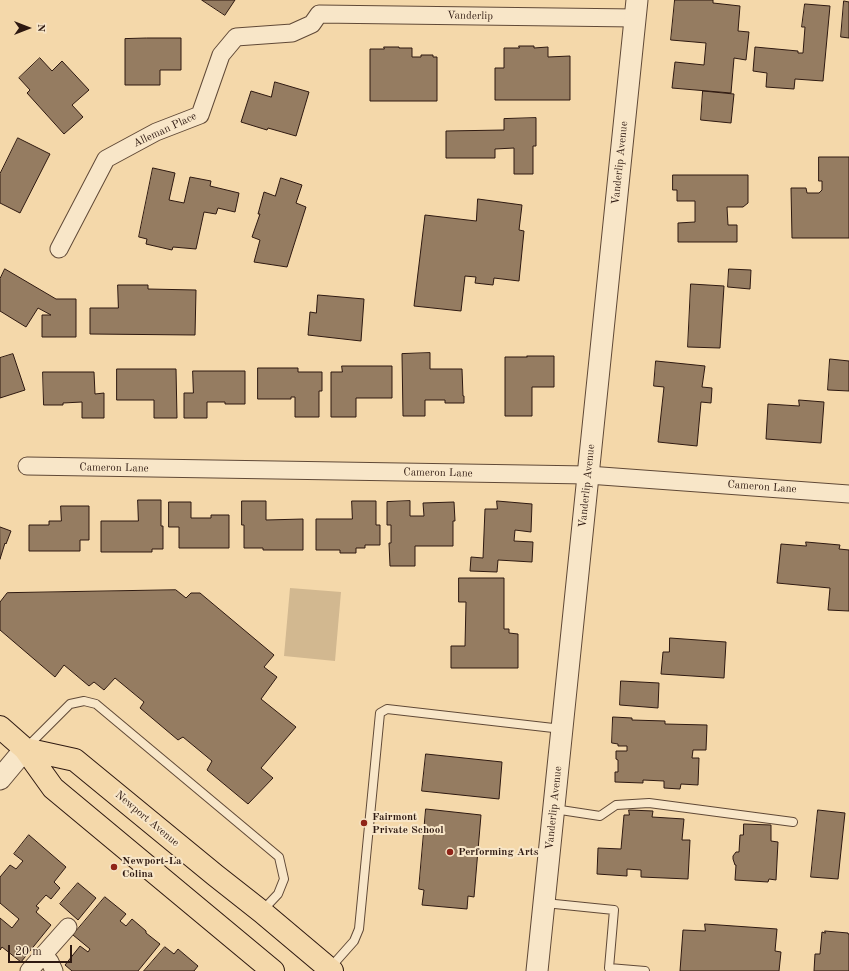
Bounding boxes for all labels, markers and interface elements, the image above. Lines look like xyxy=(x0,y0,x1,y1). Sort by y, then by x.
north arrow xyxy=(8,8,48,48)
street label: Vanderlip xyxy=(447,9,493,23)
text: N xyxy=(35,24,46,32)
street label: Alleman Place xyxy=(131,110,199,150)
street label: Vanderlip Avenue xyxy=(609,121,631,205)
street label: Vanderlip Avenue xyxy=(576,444,598,528)
street label: Cameron Lane xyxy=(79,461,149,475)
street label: Cameron Lane xyxy=(403,466,473,480)
street label: Cameron Lane xyxy=(727,478,797,496)
street label: Vanderlip Avenue xyxy=(543,766,565,850)
street label: Newport Avenue xyxy=(112,788,182,850)
place label: Fairmont Private School xyxy=(372,810,444,836)
marker: Fairmont Private School xyxy=(359,818,369,828)
place label: Performing Arts xyxy=(458,845,538,859)
marker: Performing Arts xyxy=(445,847,455,857)
place label: Newport-La Colina xyxy=(122,854,181,880)
marker: Newport-La Colina xyxy=(109,862,119,872)
scale bar xyxy=(10,937,74,963)
text: 20 m xyxy=(15,946,42,958)

